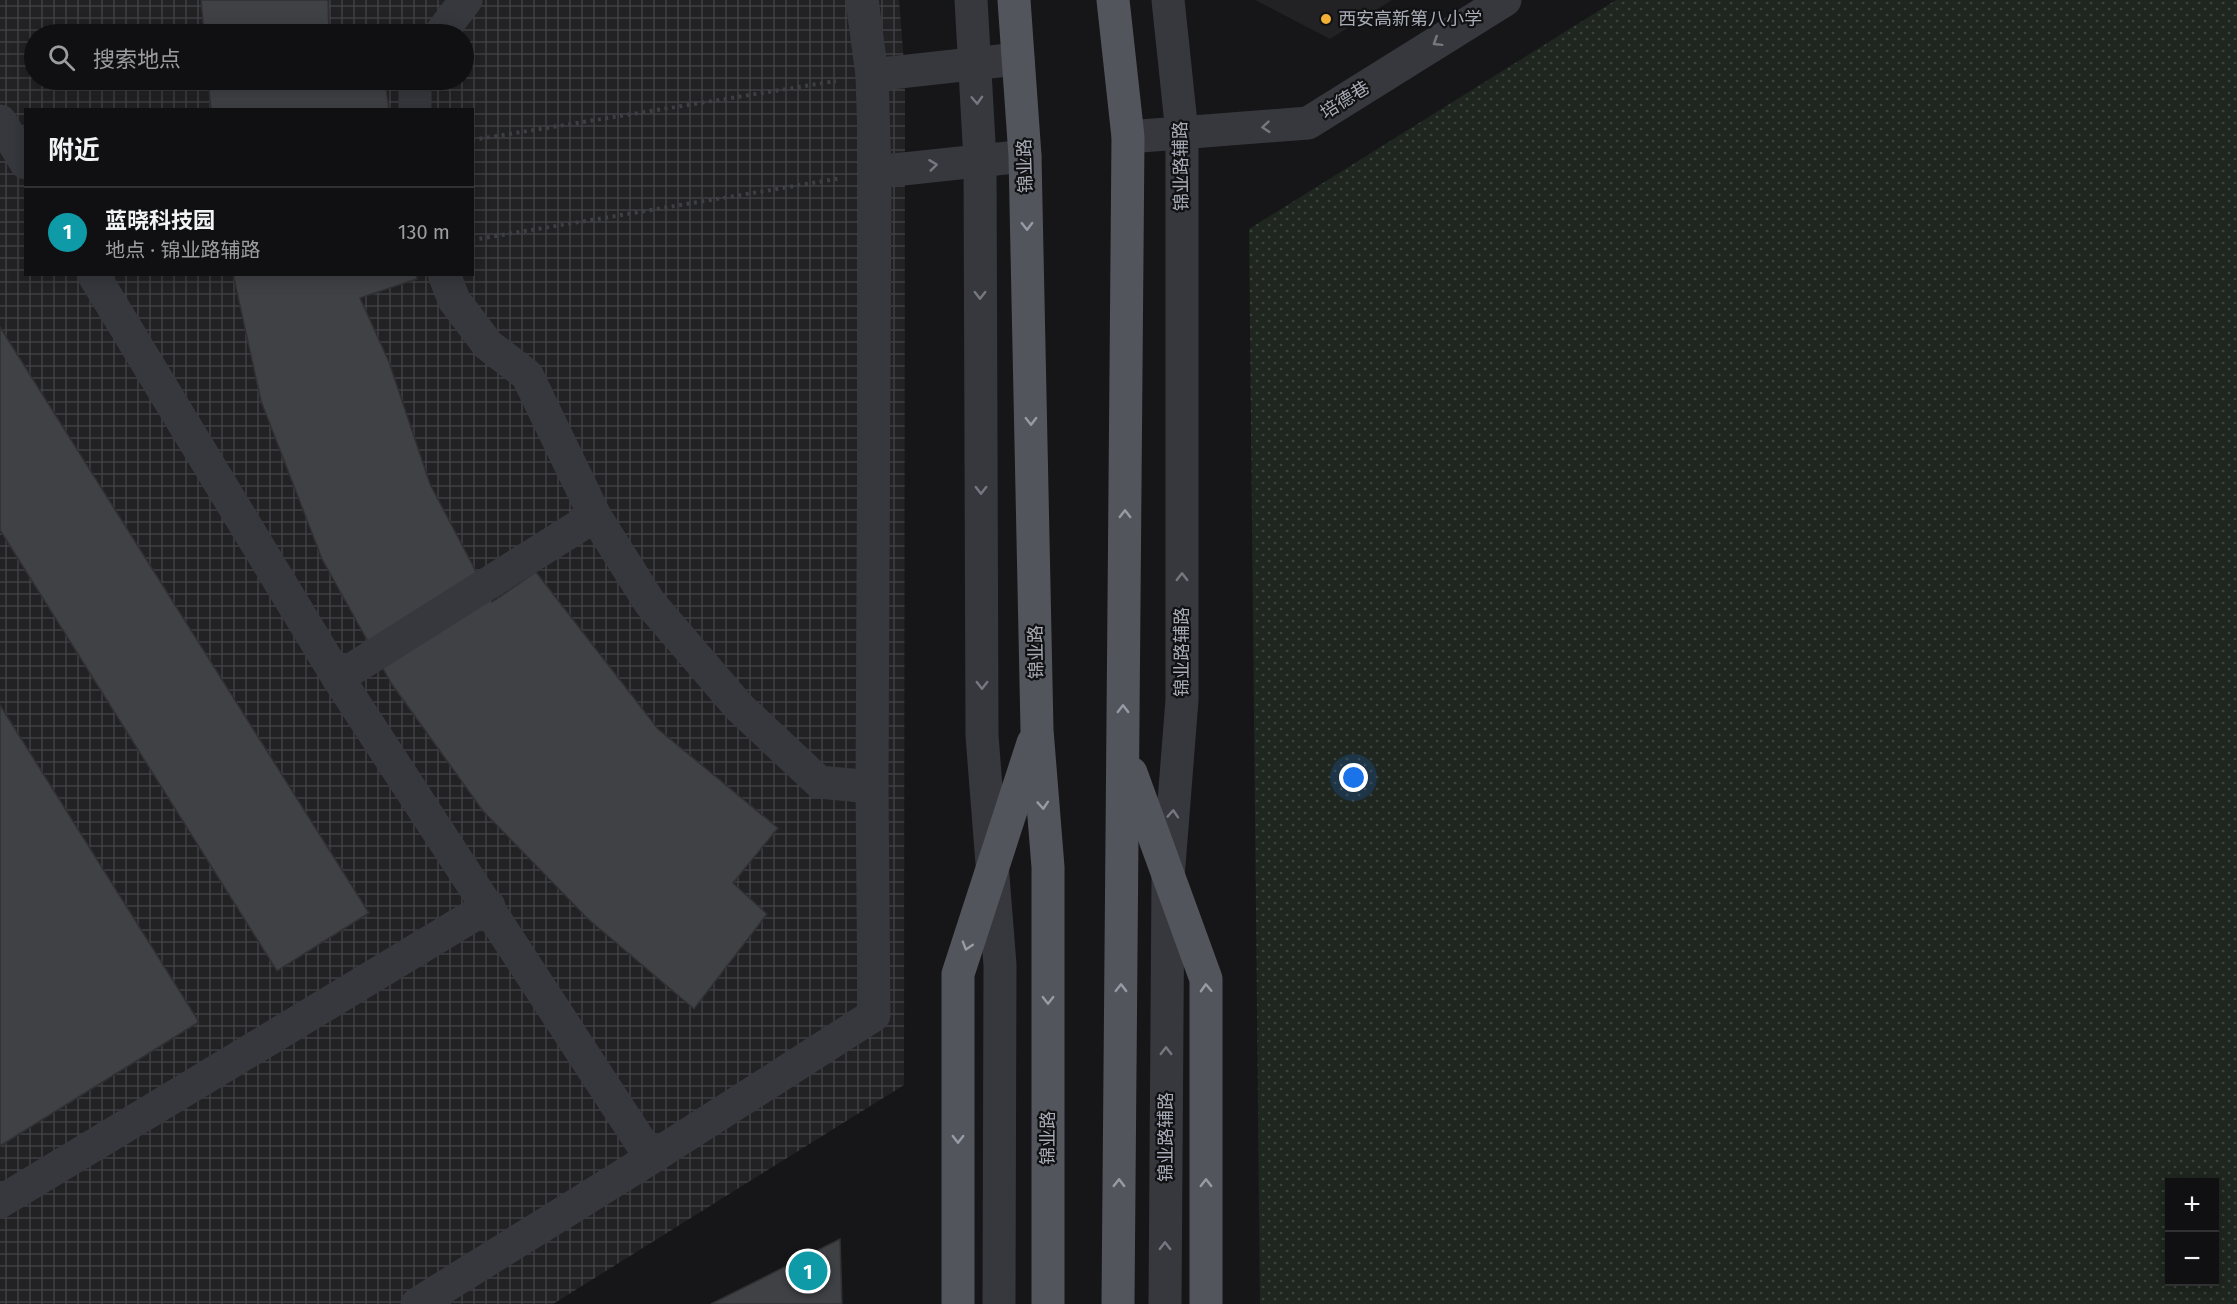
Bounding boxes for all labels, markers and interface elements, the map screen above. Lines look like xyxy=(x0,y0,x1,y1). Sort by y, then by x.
place label: 西安高新第八小学 xyxy=(1338,8,1482,30)
marker: 西安高新第八小学 xyxy=(1319,12,1333,26)
search box xyxy=(24,24,474,90)
one-way arrow xyxy=(1433,35,1443,47)
icon: search xyxy=(45,41,78,74)
text: 搜索地点 xyxy=(93,46,181,73)
street label: 培德巷 xyxy=(1316,76,1374,124)
one-way arrow xyxy=(970,96,983,105)
one-way arrow xyxy=(1261,120,1270,133)
street label: 锦业路辅路 xyxy=(1169,121,1193,211)
text: 附近 xyxy=(48,135,100,166)
street label: 锦业路 xyxy=(1013,139,1037,193)
one-way arrow xyxy=(928,160,938,172)
text: 蓝晓科技园 xyxy=(105,207,215,234)
text: 1 xyxy=(63,220,72,244)
text: 130 m xyxy=(398,220,450,244)
one-way arrow xyxy=(1021,222,1033,231)
text: 地点 · 锦业路辅路 xyxy=(105,238,260,262)
one-way arrow xyxy=(974,291,986,300)
one-way arrow xyxy=(1025,417,1037,426)
one-way arrow xyxy=(975,486,987,495)
one-way arrow xyxy=(1119,509,1131,518)
one-way arrow xyxy=(1176,573,1188,582)
street label: 锦业路辅路 xyxy=(1171,607,1193,697)
street label: 锦业路 xyxy=(1025,625,1047,679)
one-way arrow xyxy=(976,681,988,690)
one-way arrow xyxy=(1117,704,1130,713)
your location xyxy=(1339,763,1368,792)
one-way arrow xyxy=(1036,800,1049,809)
one-way arrow xyxy=(1166,809,1179,818)
one-way arrow xyxy=(962,940,974,951)
one-way arrow xyxy=(1115,983,1127,992)
one-way arrow xyxy=(1200,983,1212,992)
one-way arrow xyxy=(1042,995,1054,1004)
one-way arrow xyxy=(1160,1046,1172,1055)
street label: 锦业路辅路 xyxy=(1155,1092,1177,1182)
street label: 锦业路 xyxy=(1037,1111,1059,1165)
one-way arrow xyxy=(952,1135,964,1144)
one-way arrow xyxy=(1113,1178,1125,1187)
one-way arrow xyxy=(1200,1178,1212,1187)
map controls xyxy=(2165,1178,2219,1286)
button: + xyxy=(2165,1178,2219,1232)
button: − xyxy=(2165,1232,2219,1286)
one-way arrow xyxy=(1159,1241,1171,1250)
pin: 1 xyxy=(788,1248,828,1294)

